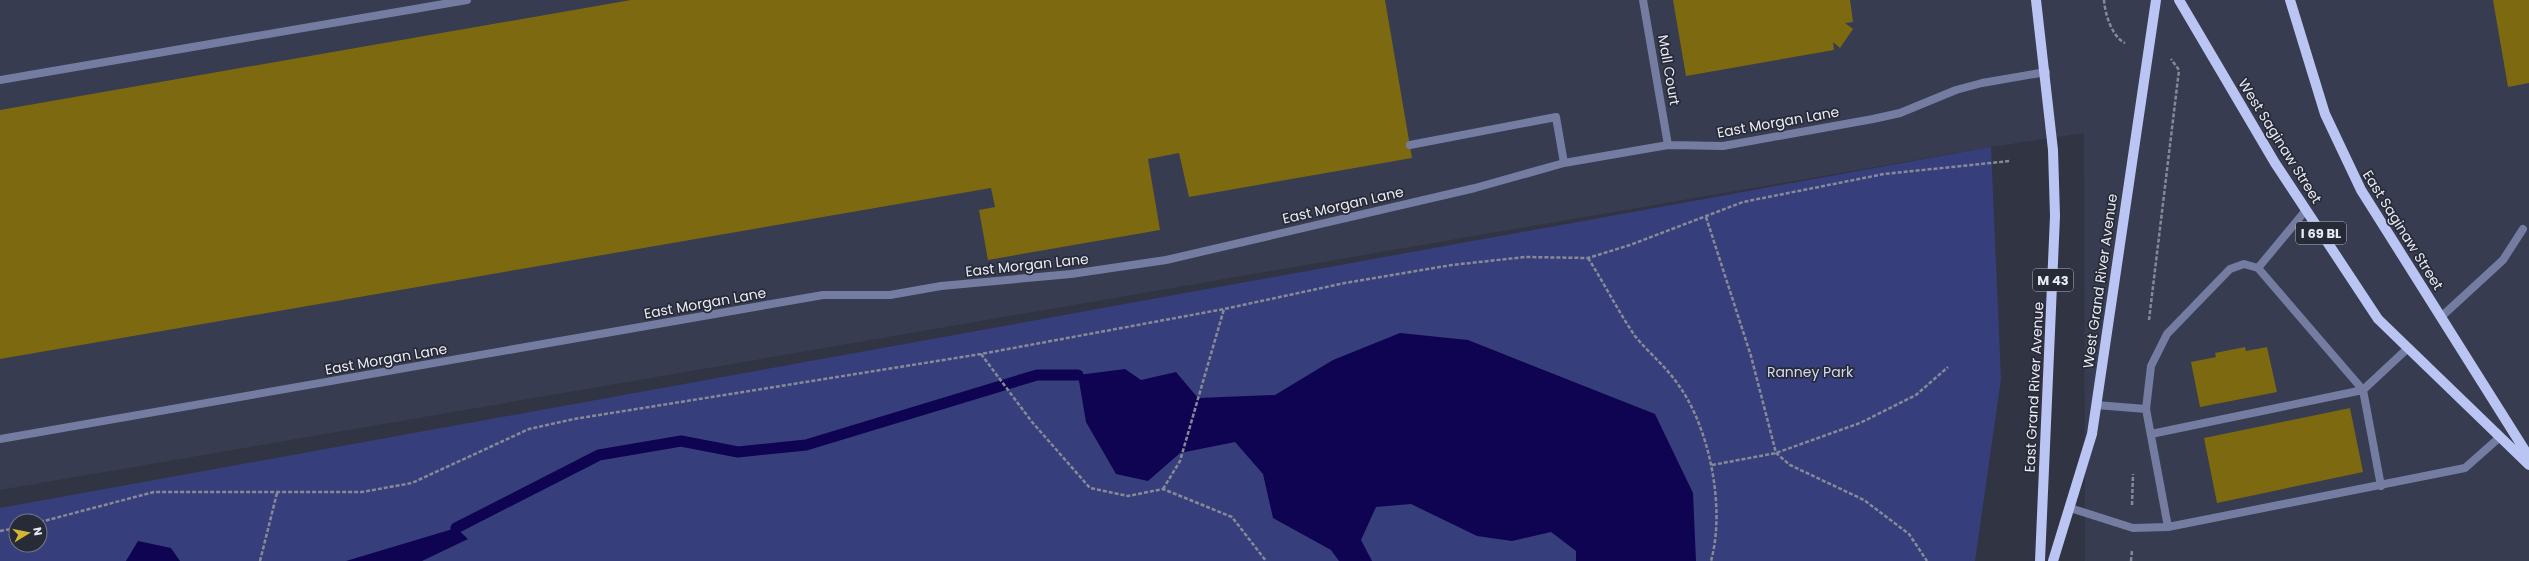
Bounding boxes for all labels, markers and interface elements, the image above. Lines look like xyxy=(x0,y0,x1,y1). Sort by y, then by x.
street label: Mall Court xyxy=(1653,33,1685,107)
street label: West Saginaw Street xyxy=(2233,75,2327,207)
street label: East Morgan Lane xyxy=(1715,101,1841,143)
street label: East Saginaw Street xyxy=(2358,166,2448,294)
street label: East Morgan Lane xyxy=(1280,181,1406,229)
street label: West Grand River Avenue xyxy=(2078,192,2122,370)
road number: I 69 BL xyxy=(2296,222,2346,244)
street label: East Morgan Lane xyxy=(964,249,1090,281)
road number: M 43 xyxy=(2033,269,2073,291)
street label: East Morgan Lane xyxy=(642,282,768,324)
street label: East Grand River Avenue xyxy=(2020,301,2048,473)
street label: East Morgan Lane xyxy=(323,338,449,380)
park label: Ranney Park xyxy=(1767,362,1854,382)
north arrow xyxy=(8,513,48,553)
text: N xyxy=(29,526,46,537)

